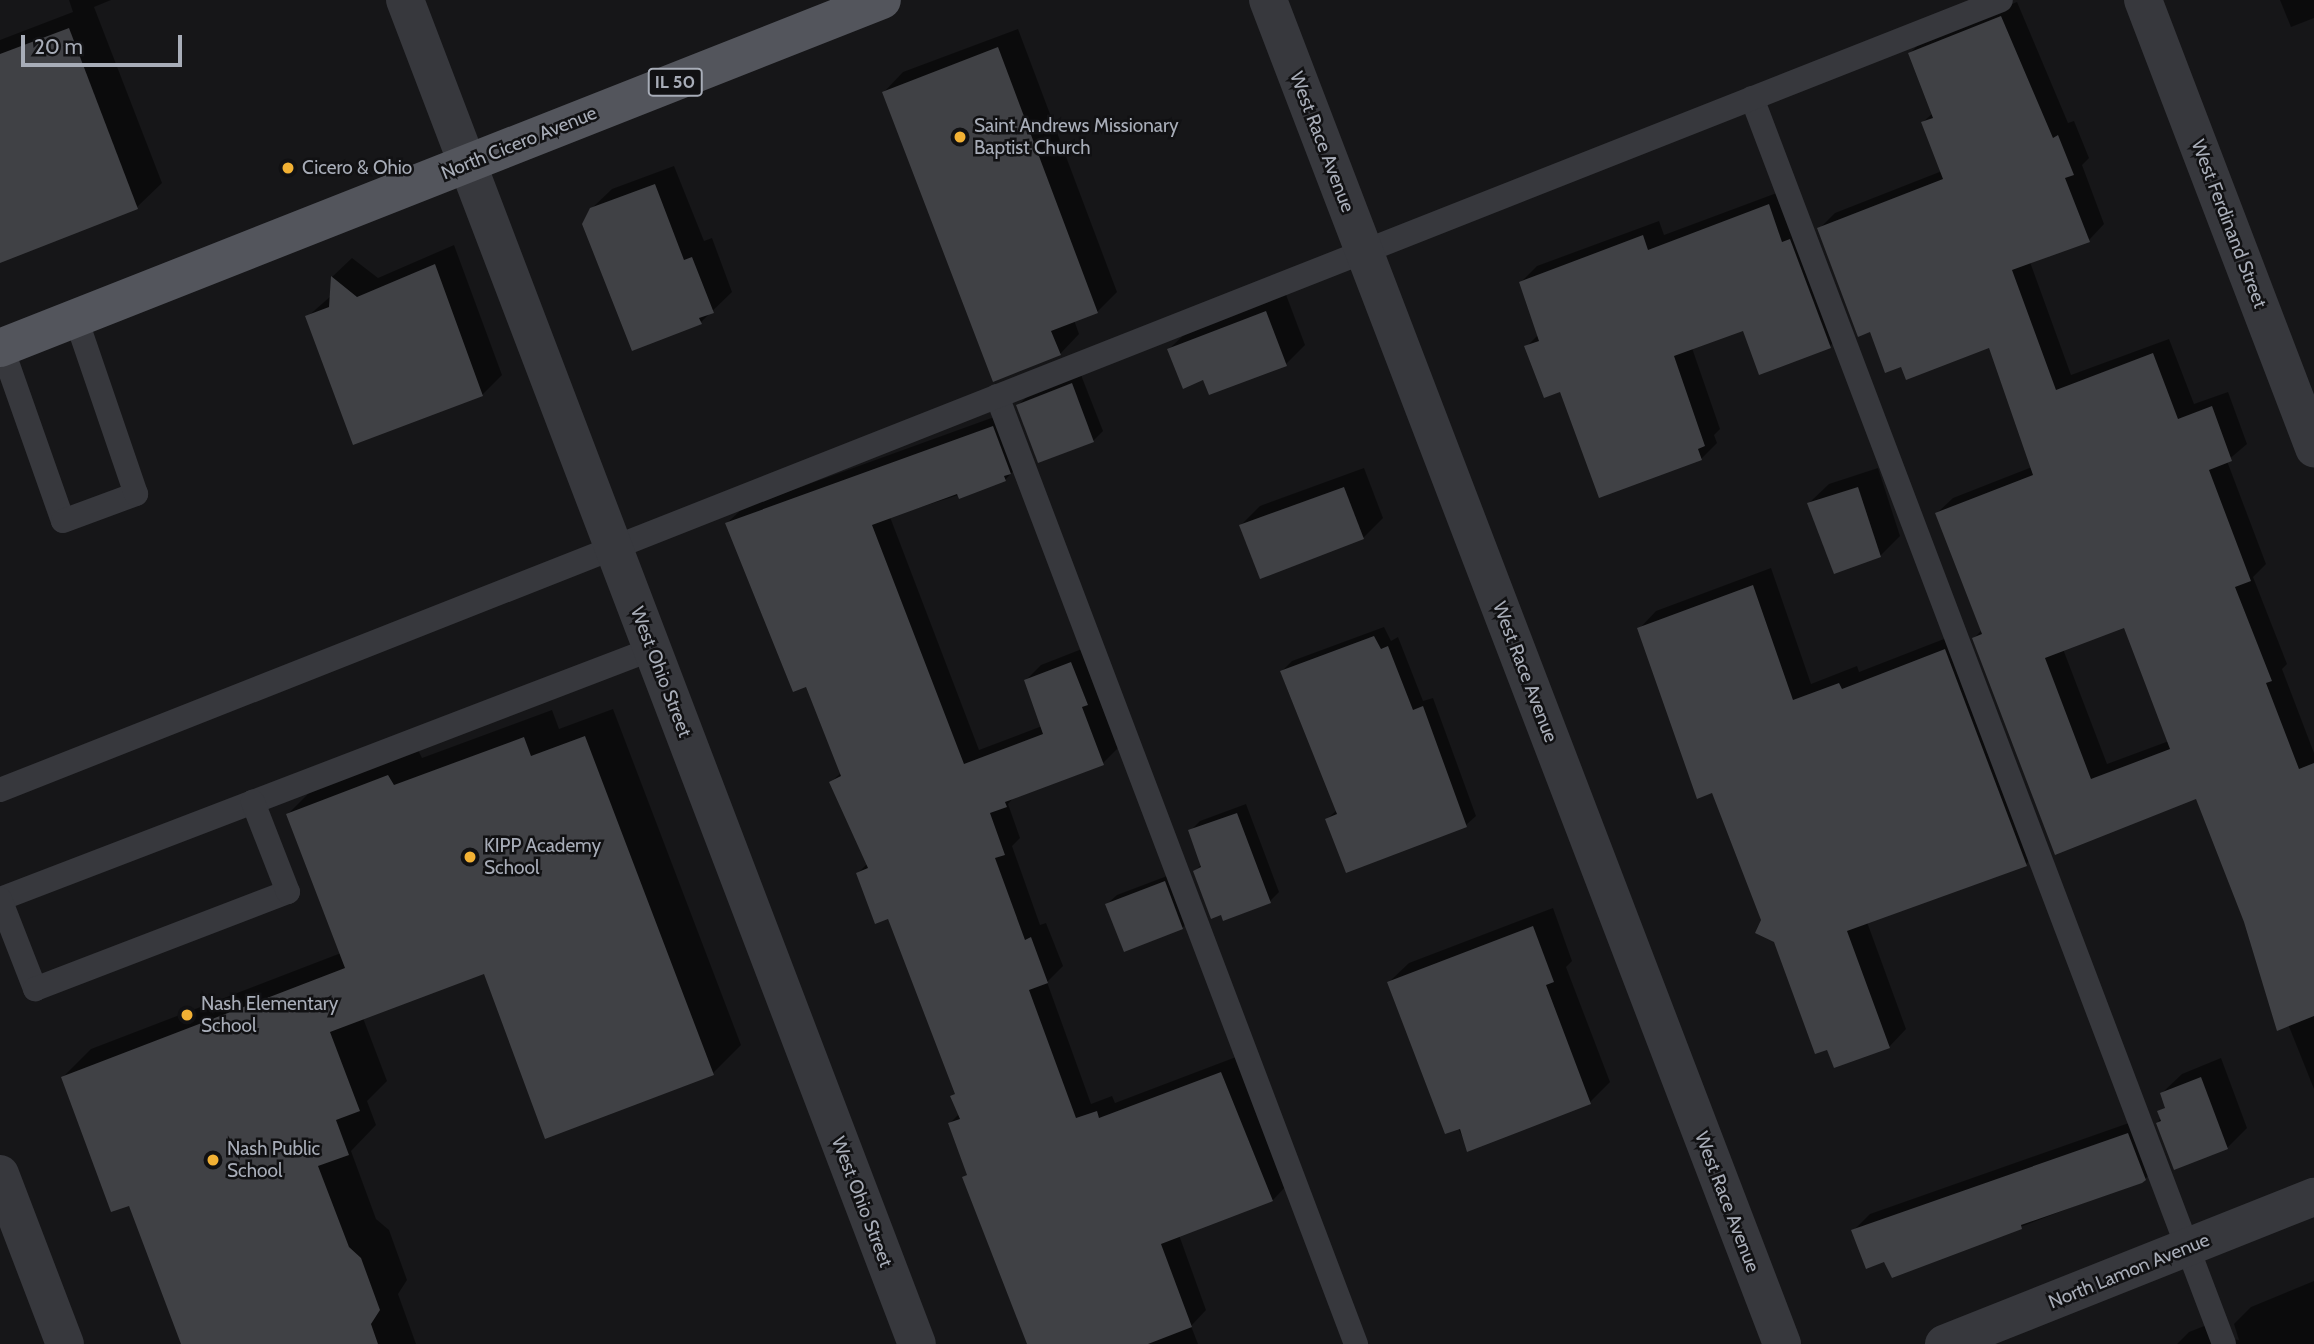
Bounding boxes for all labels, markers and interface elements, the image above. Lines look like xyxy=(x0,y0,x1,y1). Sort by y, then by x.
scale bar xyxy=(24,21,186,65)
text: 20 m xyxy=(34,34,83,59)
road number: IL 50 xyxy=(647,68,703,96)
street label: West Race Avenue xyxy=(1285,68,1359,216)
street label: North Cicero Avenue xyxy=(438,101,600,185)
place label: Saint Andrews Missionary Baptist Church xyxy=(974,115,1178,159)
marker: Saint Andrews Missionary Baptist Church xyxy=(952,129,968,145)
street label: West Ferdinand Street xyxy=(2186,137,2272,311)
place label: Cicero & Ohio xyxy=(302,157,412,179)
marker: Cicero & Ohio xyxy=(280,160,296,176)
street label: West Race Avenue xyxy=(1488,598,1562,746)
street label: West Ohio Street xyxy=(626,604,696,740)
place label: KIPP Academy School xyxy=(484,835,601,879)
marker: KIPP Academy School xyxy=(462,849,478,865)
place label: Nash Elementary School xyxy=(201,993,338,1037)
marker: Nash Elementary School xyxy=(179,1007,195,1023)
street label: West Race Avenue xyxy=(1690,1128,1764,1276)
street label: West Ohio Street xyxy=(827,1134,897,1270)
place label: Nash Public School xyxy=(227,1138,320,1182)
marker: Nash Public School xyxy=(205,1152,221,1168)
street label: North Lamon Avenue xyxy=(2045,1228,2213,1314)

